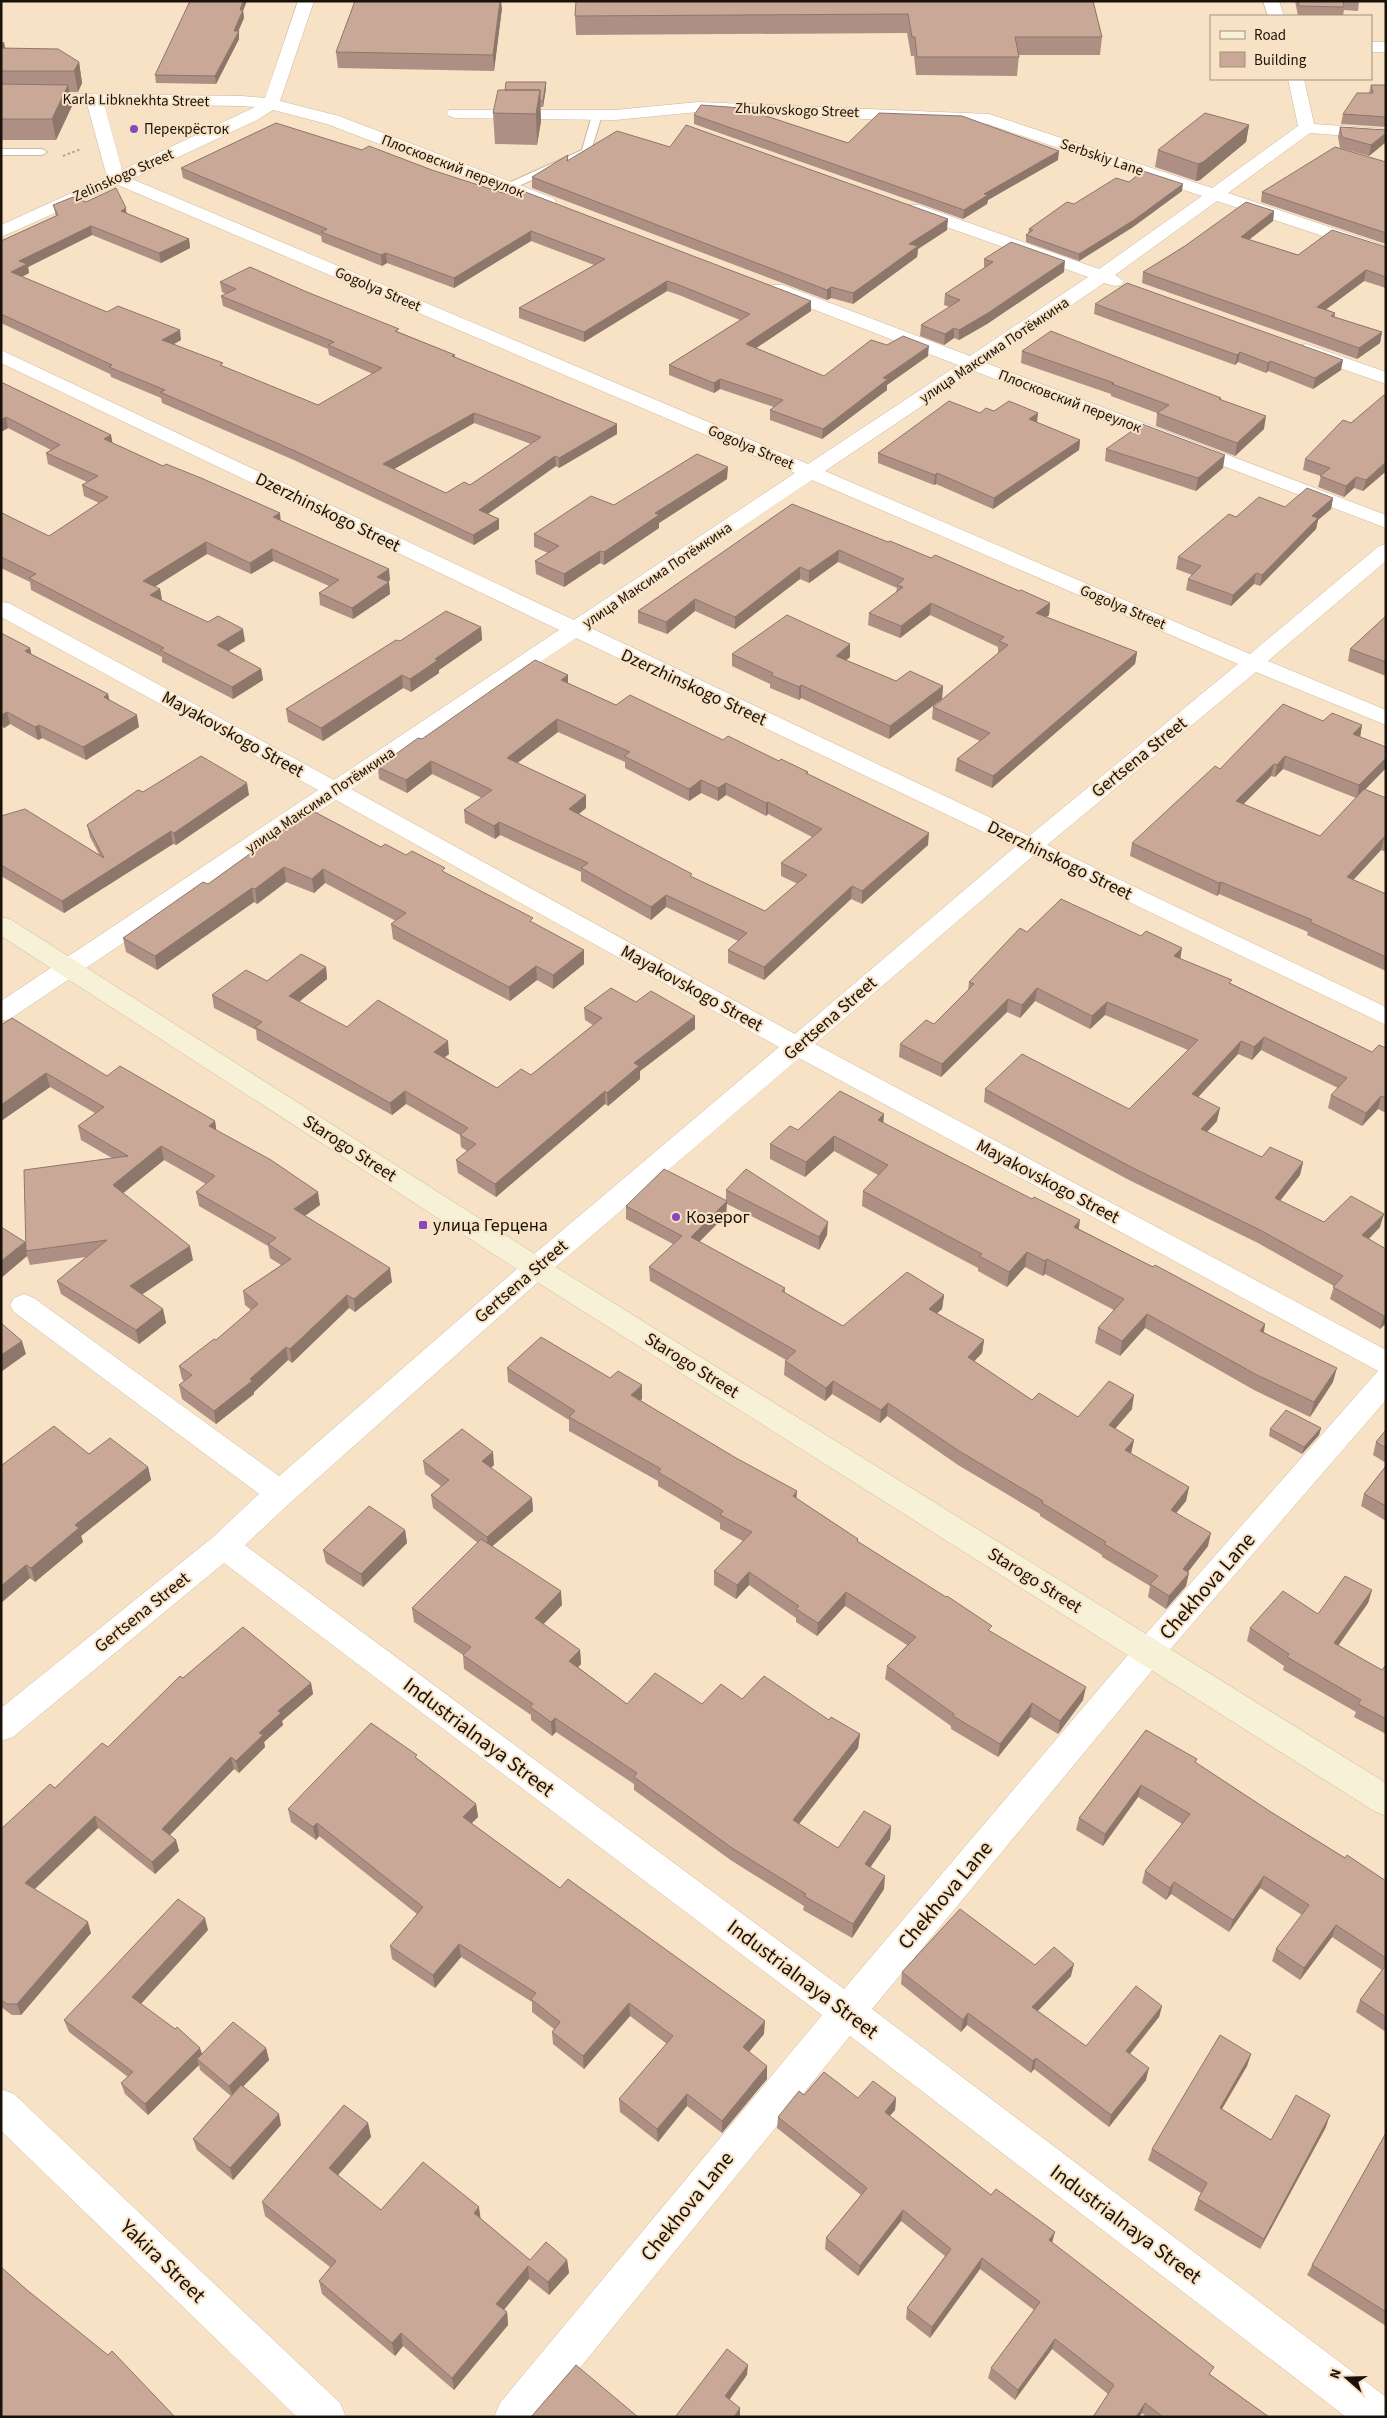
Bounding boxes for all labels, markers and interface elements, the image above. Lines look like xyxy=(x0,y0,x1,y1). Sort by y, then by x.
legend xyxy=(1210,15,1372,80)
text: Road xyxy=(1254,25,1286,46)
text: Building xyxy=(1254,50,1307,71)
street label: Karla Libknekhta Street xyxy=(62,89,209,112)
street label: Zhukovskogo Street xyxy=(735,98,859,123)
place label: Перекрёсток xyxy=(144,119,230,140)
marker: Перекрёсток xyxy=(128,123,140,135)
street label: Плосковский переулок xyxy=(378,129,528,204)
street label: Serbskiy Lane xyxy=(1057,133,1146,182)
street label: Zelinskogo Street xyxy=(69,144,177,207)
street label: Gogolya Street xyxy=(332,262,424,317)
street label: улица Максима Потёмкина xyxy=(915,292,1073,408)
street label: Плосковский переулок xyxy=(995,364,1145,439)
street label: Gogolya Street xyxy=(705,420,797,475)
street label: Dzerzhinskogo Street xyxy=(251,466,404,558)
street label: улица Максима Потёмкина xyxy=(578,517,736,633)
street label: Gogolya Street xyxy=(1077,580,1169,635)
street label: Dzerzhinskogo Street xyxy=(617,643,771,732)
street label: Mayakovskogo Street xyxy=(157,685,308,784)
street label: Gertsena Street xyxy=(1086,711,1192,804)
street label: улица Максима Потёмкина xyxy=(241,742,399,858)
street label: Dzerzhinskogo Street xyxy=(983,814,1136,906)
street label: Mayakovskogo Street xyxy=(616,939,767,1038)
street label: Gertsena Street xyxy=(778,971,882,1066)
street label: Starogo Street xyxy=(298,1109,401,1188)
street label: Mayakovskogo Street xyxy=(972,1133,1124,1230)
place label: Козерог xyxy=(686,1205,750,1230)
marker: Козерог xyxy=(670,1211,682,1223)
place label: улица Герцена xyxy=(433,1213,548,1238)
marker: улица Герцена xyxy=(417,1219,429,1231)
street label: Gertsena Street xyxy=(469,1234,573,1329)
street label: Starogo Street xyxy=(640,1326,744,1404)
street label: Chekhova Lane xyxy=(1152,1526,1262,1646)
street label: Starogo Street xyxy=(983,1541,1087,1619)
street label: Gertsena Street xyxy=(89,1566,195,1659)
street label: Industrialnaya Street xyxy=(397,1670,561,1804)
street label: Chekhova Lane xyxy=(890,1834,1000,1956)
street label: Industrialnaya Street xyxy=(721,1912,885,2046)
street label: Chekhova Lane xyxy=(633,2145,741,2267)
street label: Industrialnaya Street xyxy=(1044,2157,1208,2291)
street label: Yakira Street xyxy=(113,2212,213,2310)
north arrow xyxy=(1322,2353,1372,2403)
text: N xyxy=(1325,2366,1347,2382)

